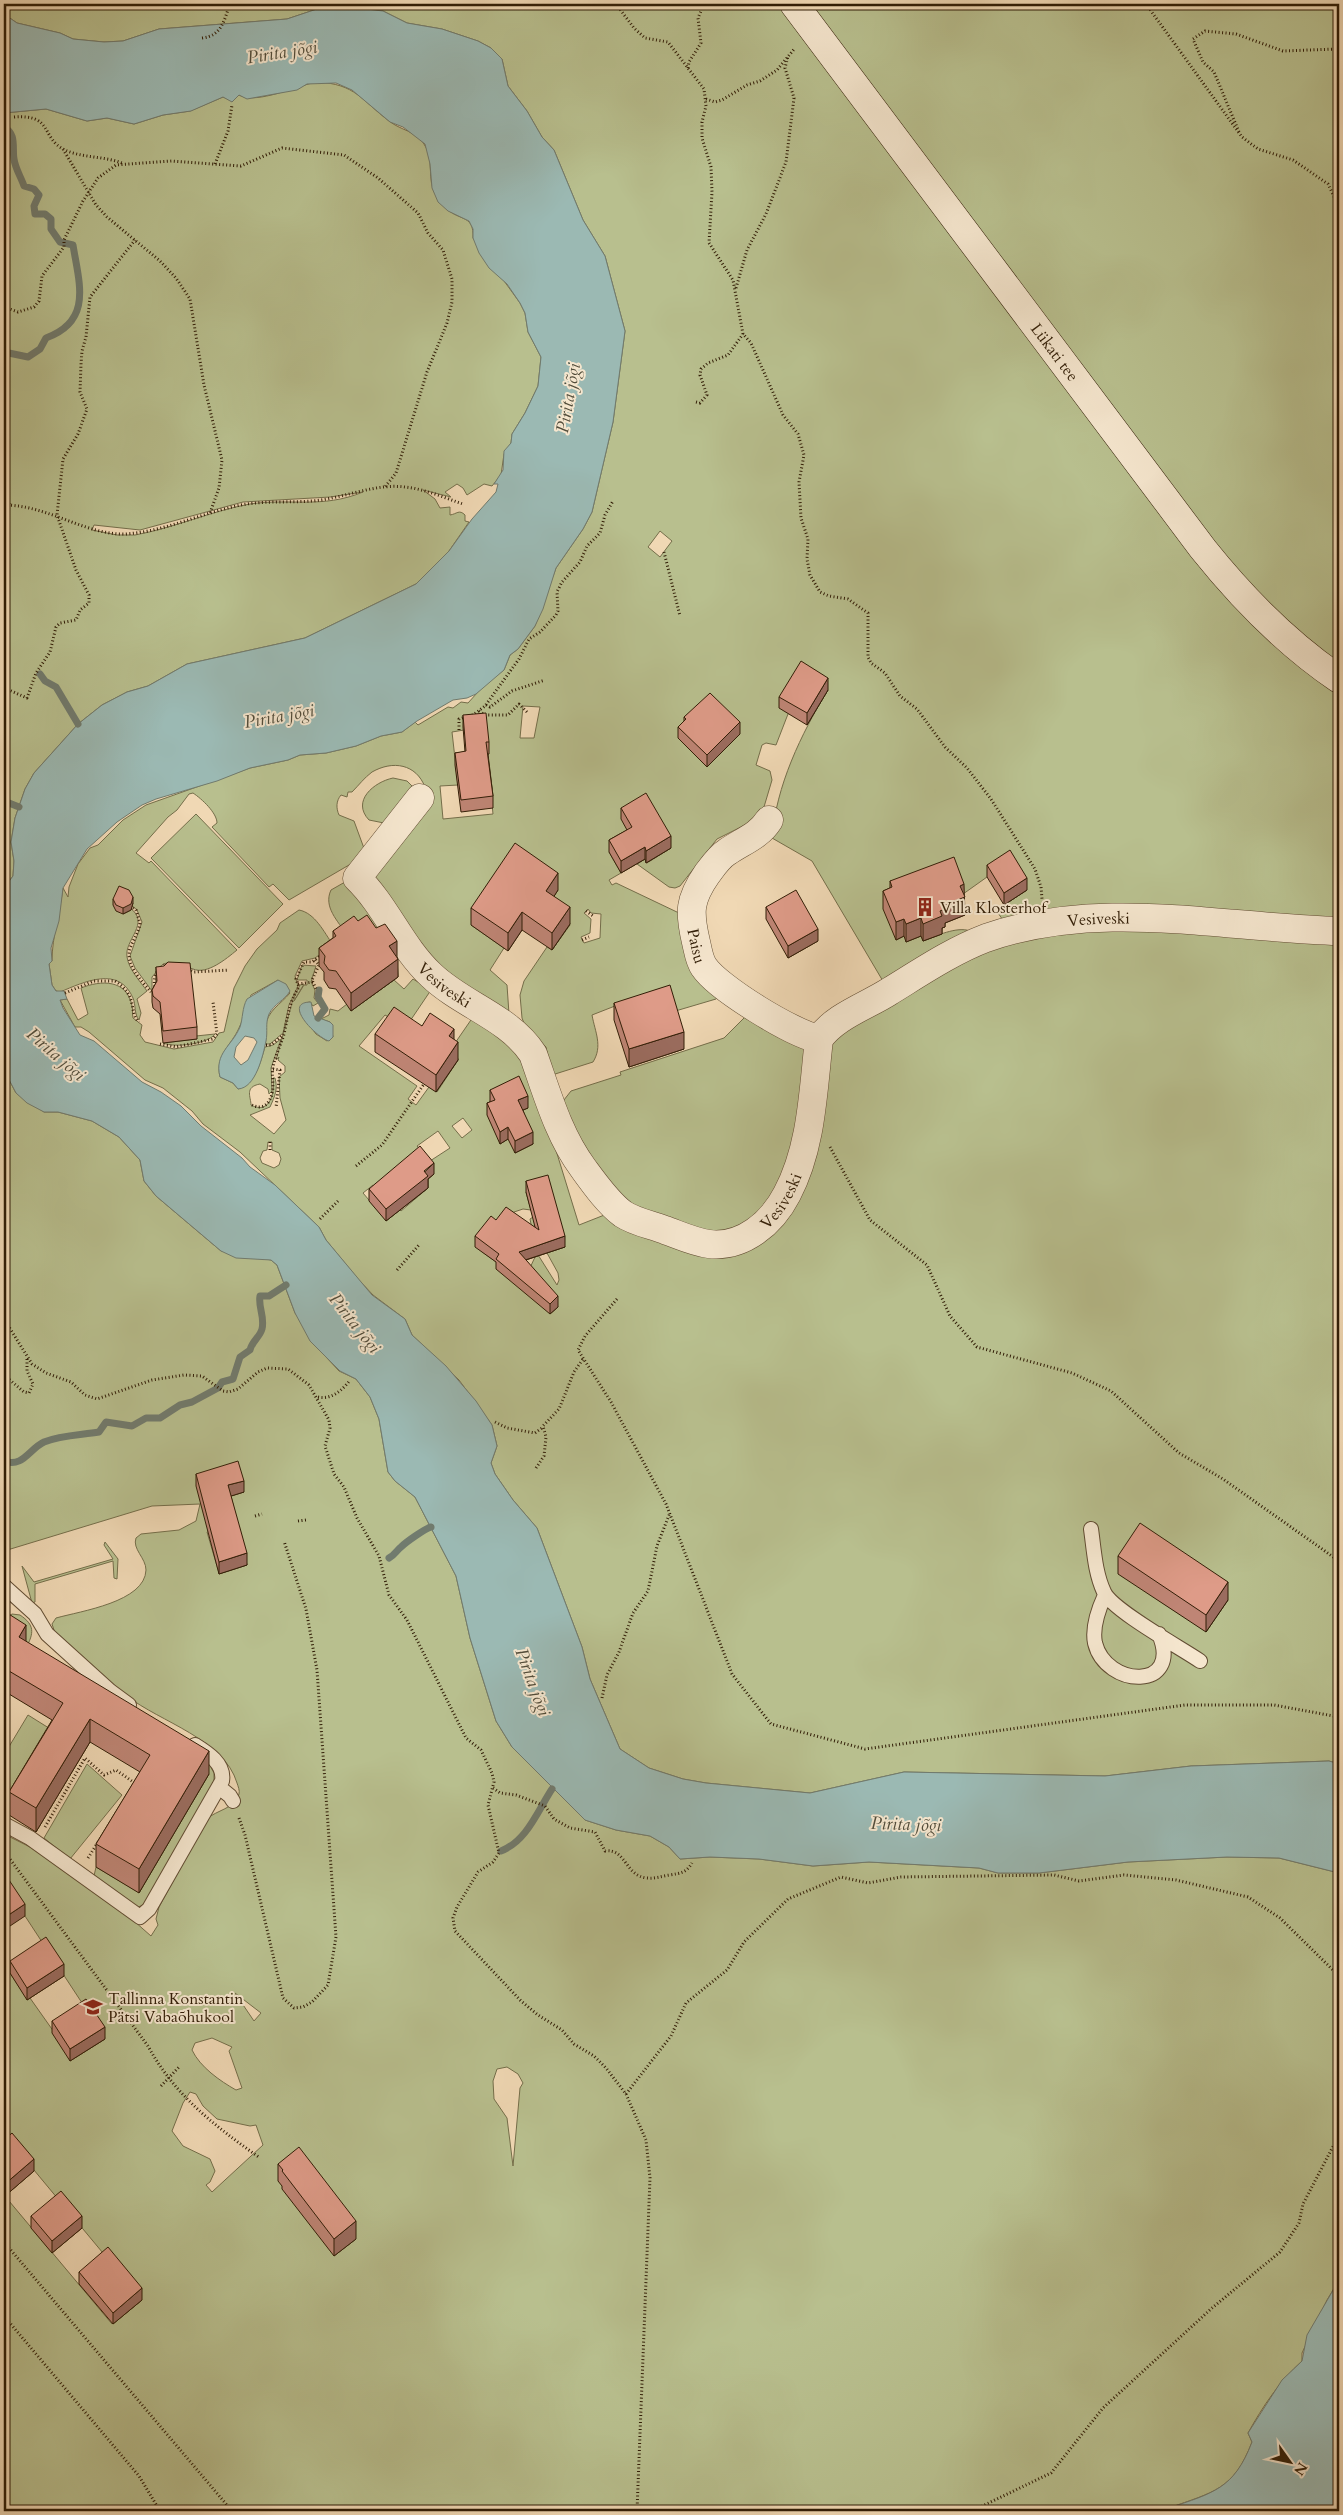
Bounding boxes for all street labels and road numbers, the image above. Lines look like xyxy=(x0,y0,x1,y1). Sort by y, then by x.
street label: Lükati tee xyxy=(1025,319,1083,386)
street label: Vesiveski xyxy=(1066,907,1130,932)
street label: Paisu xyxy=(681,927,711,967)
street label: Vesiveski xyxy=(412,958,476,1014)
street label: Vesiveski xyxy=(756,1169,808,1234)

